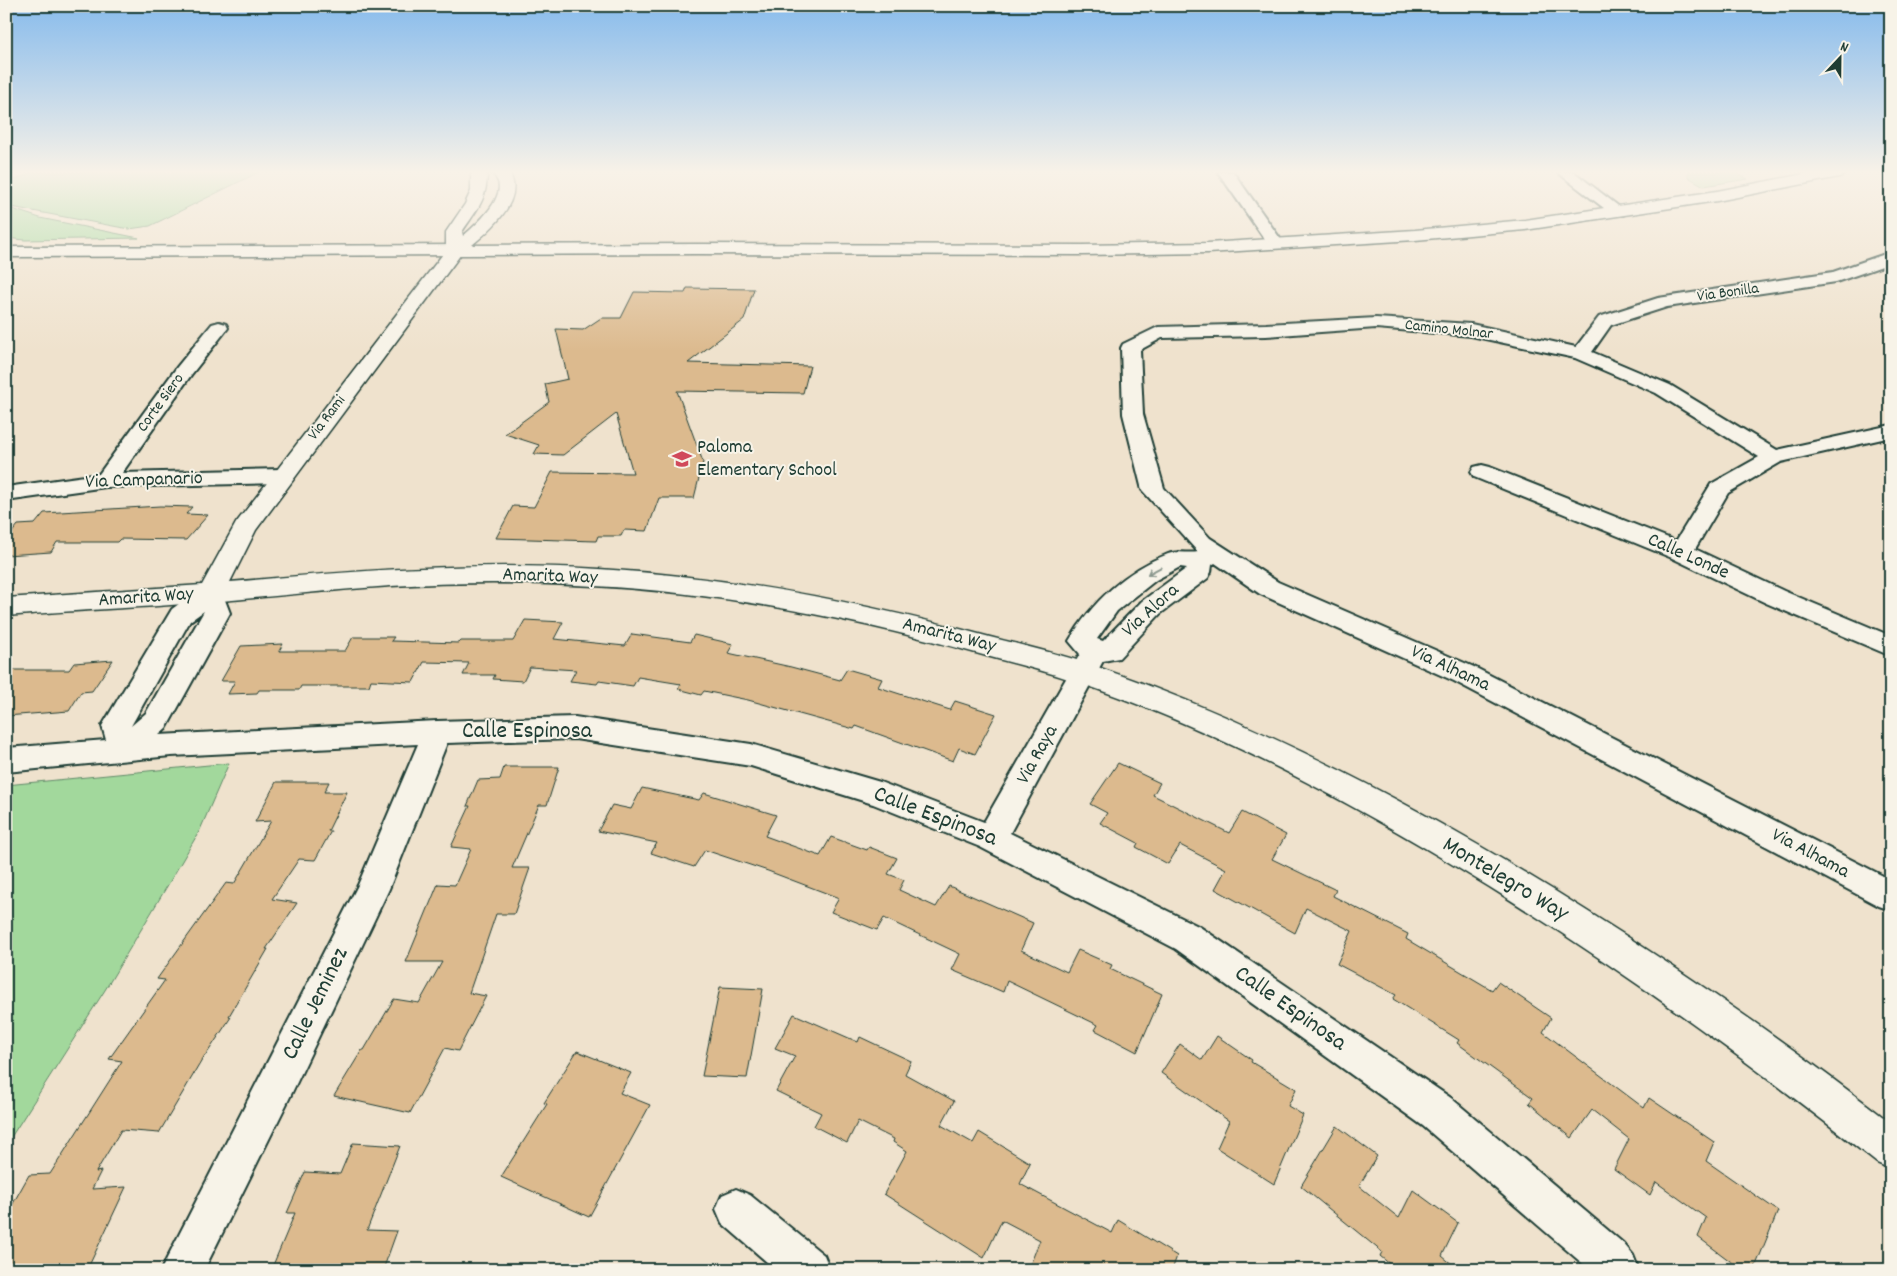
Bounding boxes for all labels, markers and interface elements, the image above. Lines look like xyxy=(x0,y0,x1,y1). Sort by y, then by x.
north arrow xyxy=(1814,32,1864,82)
text: N xyxy=(1837,37,1851,58)
street label: Via Bonilla xyxy=(1696,277,1761,309)
street label: Camino Molnar xyxy=(1404,314,1494,346)
street label: Corte Siero xyxy=(132,369,190,437)
street label: Via Rami xyxy=(302,391,352,445)
place label: Paloma Elementary School xyxy=(697,434,837,485)
school or university icon: Paloma Elementary School xyxy=(671,448,693,470)
street label: Via Campanario xyxy=(85,465,203,497)
street label: Calle Londe xyxy=(1643,527,1733,587)
street label: Amarita Way xyxy=(502,561,599,593)
one-way arrow xyxy=(1147,567,1162,576)
street label: Via Alora xyxy=(1116,577,1186,644)
street label: Amarita Way xyxy=(97,581,195,615)
street label: Amarita Way xyxy=(899,611,1000,661)
street label: Via Alhama xyxy=(1406,638,1495,700)
street label: Calle Espinosa xyxy=(462,715,593,749)
street label: Via Raya xyxy=(1010,720,1066,790)
street label: Calle Espinosa xyxy=(868,778,1003,856)
street label: Via Alhama xyxy=(1766,822,1854,887)
street label: Montelegro Way xyxy=(1435,829,1576,932)
street label: Calle Jeminez xyxy=(274,942,358,1066)
street label: Calle Espinosa xyxy=(1227,958,1354,1061)

